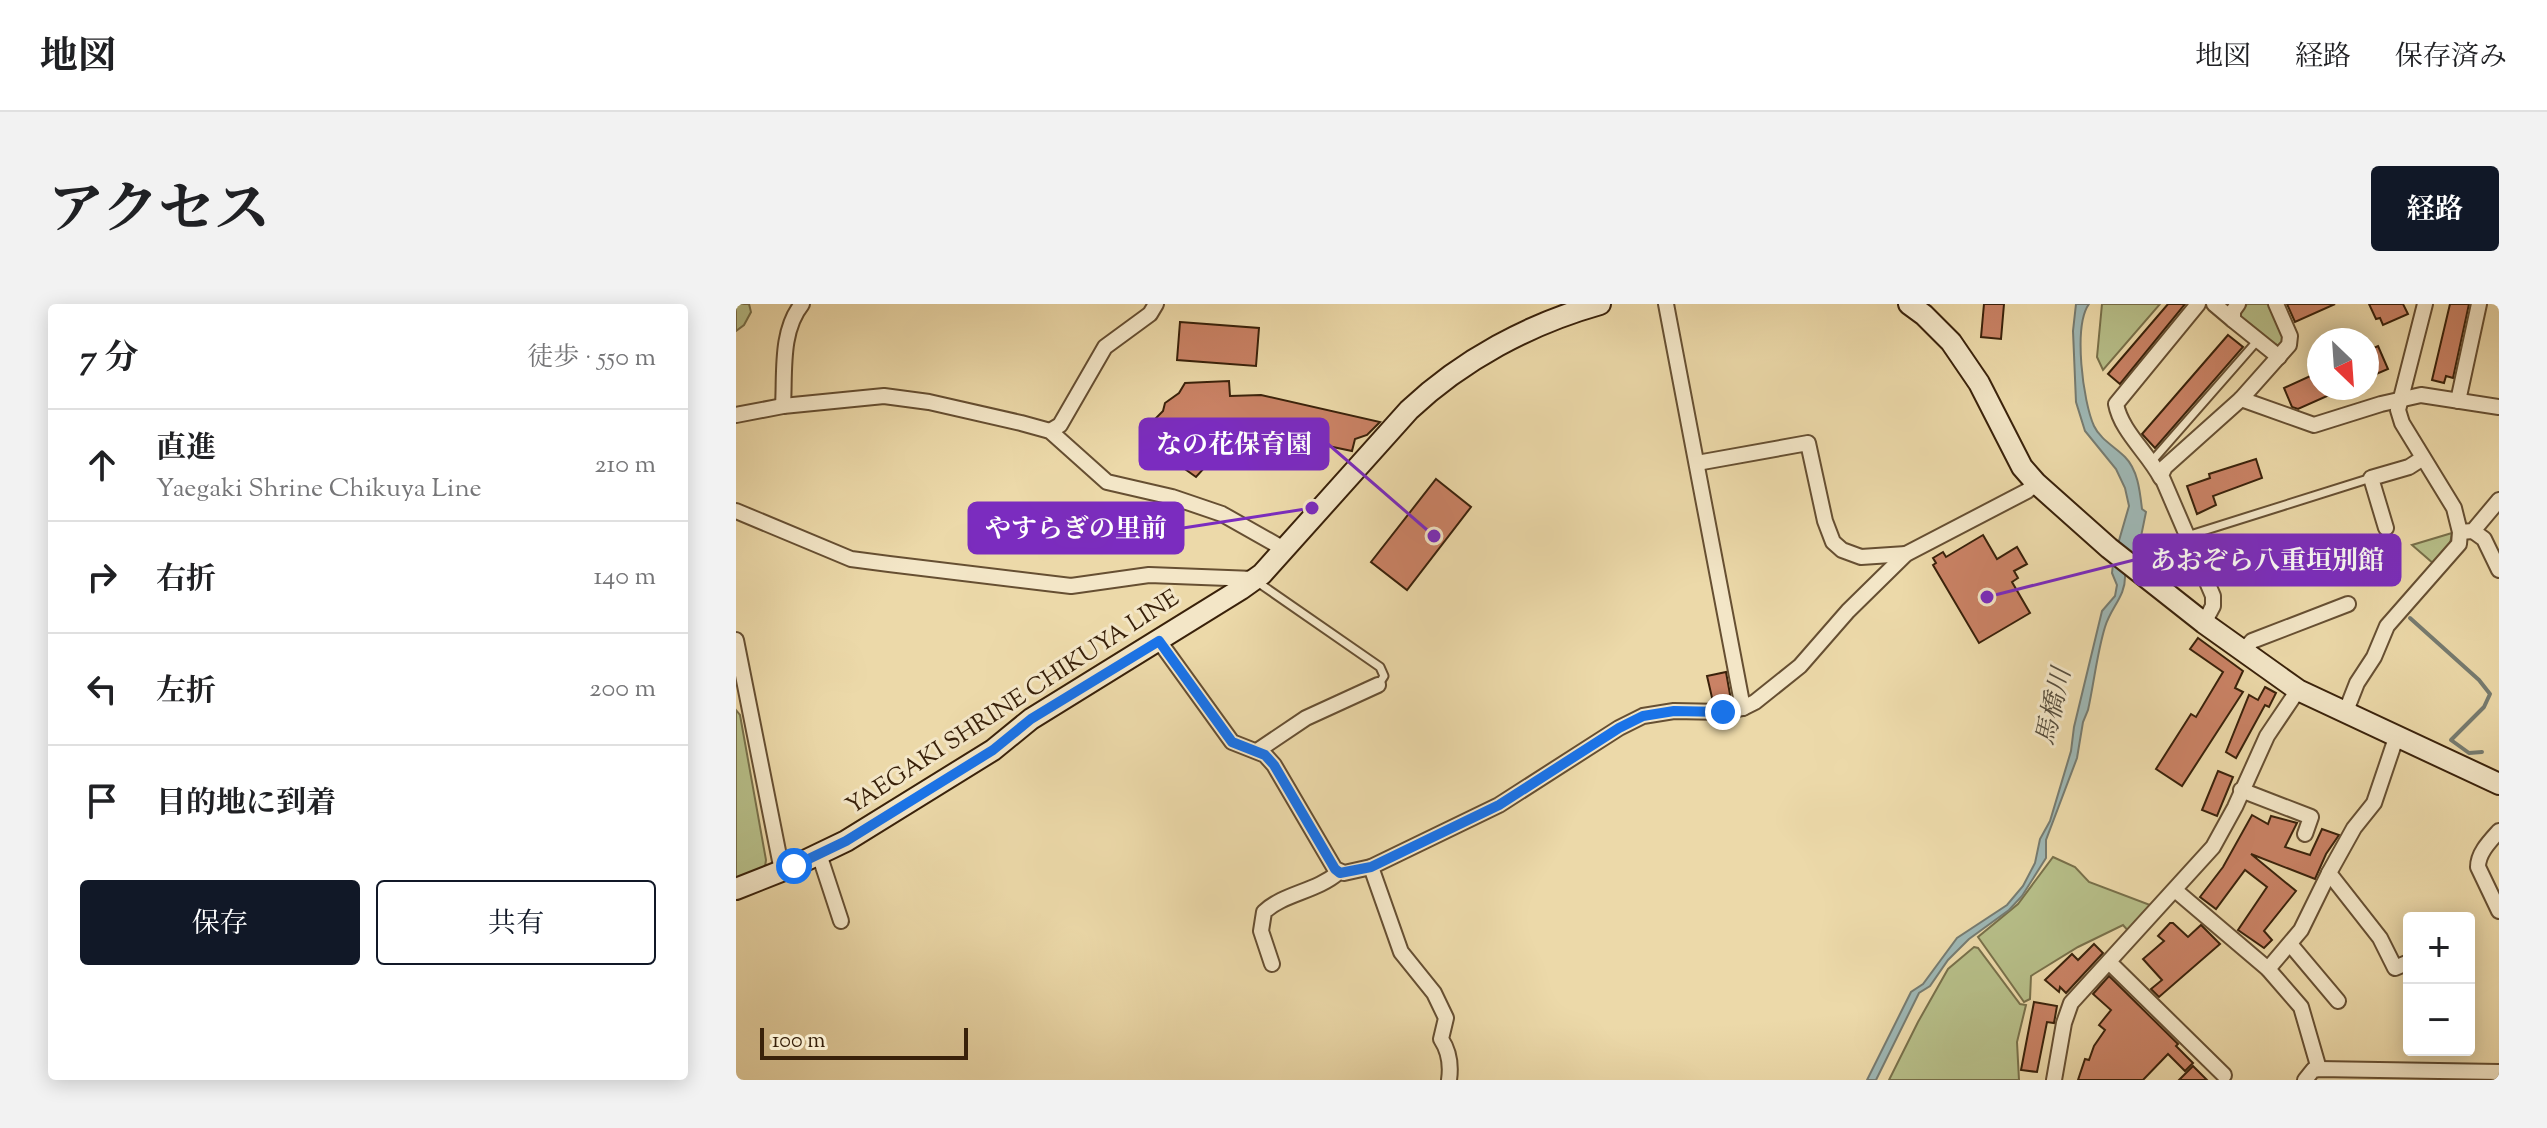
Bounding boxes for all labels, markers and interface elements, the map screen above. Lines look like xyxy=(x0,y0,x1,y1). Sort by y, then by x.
text: 地図 xyxy=(40,32,116,86)
text: 地図 xyxy=(2195,38,2251,78)
text: 経路 xyxy=(2295,38,2351,78)
text: 保存済み xyxy=(2395,38,2507,78)
button: 経路 xyxy=(2371,166,2499,251)
text: アクセス xyxy=(48,173,270,254)
north arrow xyxy=(2307,328,2379,400)
text: 7 分 xyxy=(80,335,138,384)
text: 徒歩 · 550 m xyxy=(528,340,656,377)
callout: なの花保育園 xyxy=(1140,419,1328,469)
text: 直進 xyxy=(156,428,216,471)
text: なの花保育園 xyxy=(1156,428,1312,465)
icon: ahead xyxy=(80,443,124,487)
text: 210 m xyxy=(594,447,656,484)
text: Yaegaki Shrine Chikuya Line xyxy=(156,471,482,508)
callout: やすらぎの里前 xyxy=(969,503,1183,553)
text: やすらぎの里前 xyxy=(985,512,1167,549)
callout: あおぞら八重垣別館 xyxy=(2134,535,2400,585)
text: あおぞら八重垣別館 xyxy=(2150,544,2384,581)
icon: right xyxy=(80,555,124,599)
text: 右折 xyxy=(156,559,216,602)
text: 140 m xyxy=(593,559,656,596)
street label: YAEGAKI SHRINE CHIKUYA LINE xyxy=(840,582,1187,824)
water label: 馬橋川 xyxy=(2028,662,2082,749)
icon: left xyxy=(80,667,124,711)
text: 左折 xyxy=(156,671,216,714)
text: 200 m xyxy=(589,671,656,708)
route end xyxy=(1705,694,1741,730)
icon: arrive xyxy=(80,779,124,823)
text: 目的地に到着 xyxy=(156,783,336,826)
route start xyxy=(776,848,812,884)
button: 保存 xyxy=(80,880,360,965)
button: 共有 xyxy=(376,880,656,965)
map controls xyxy=(2403,912,2475,1056)
button: + xyxy=(2403,912,2475,984)
button: − xyxy=(2403,984,2475,1056)
scale bar xyxy=(760,1024,968,1060)
text: 100 m xyxy=(772,1026,825,1058)

